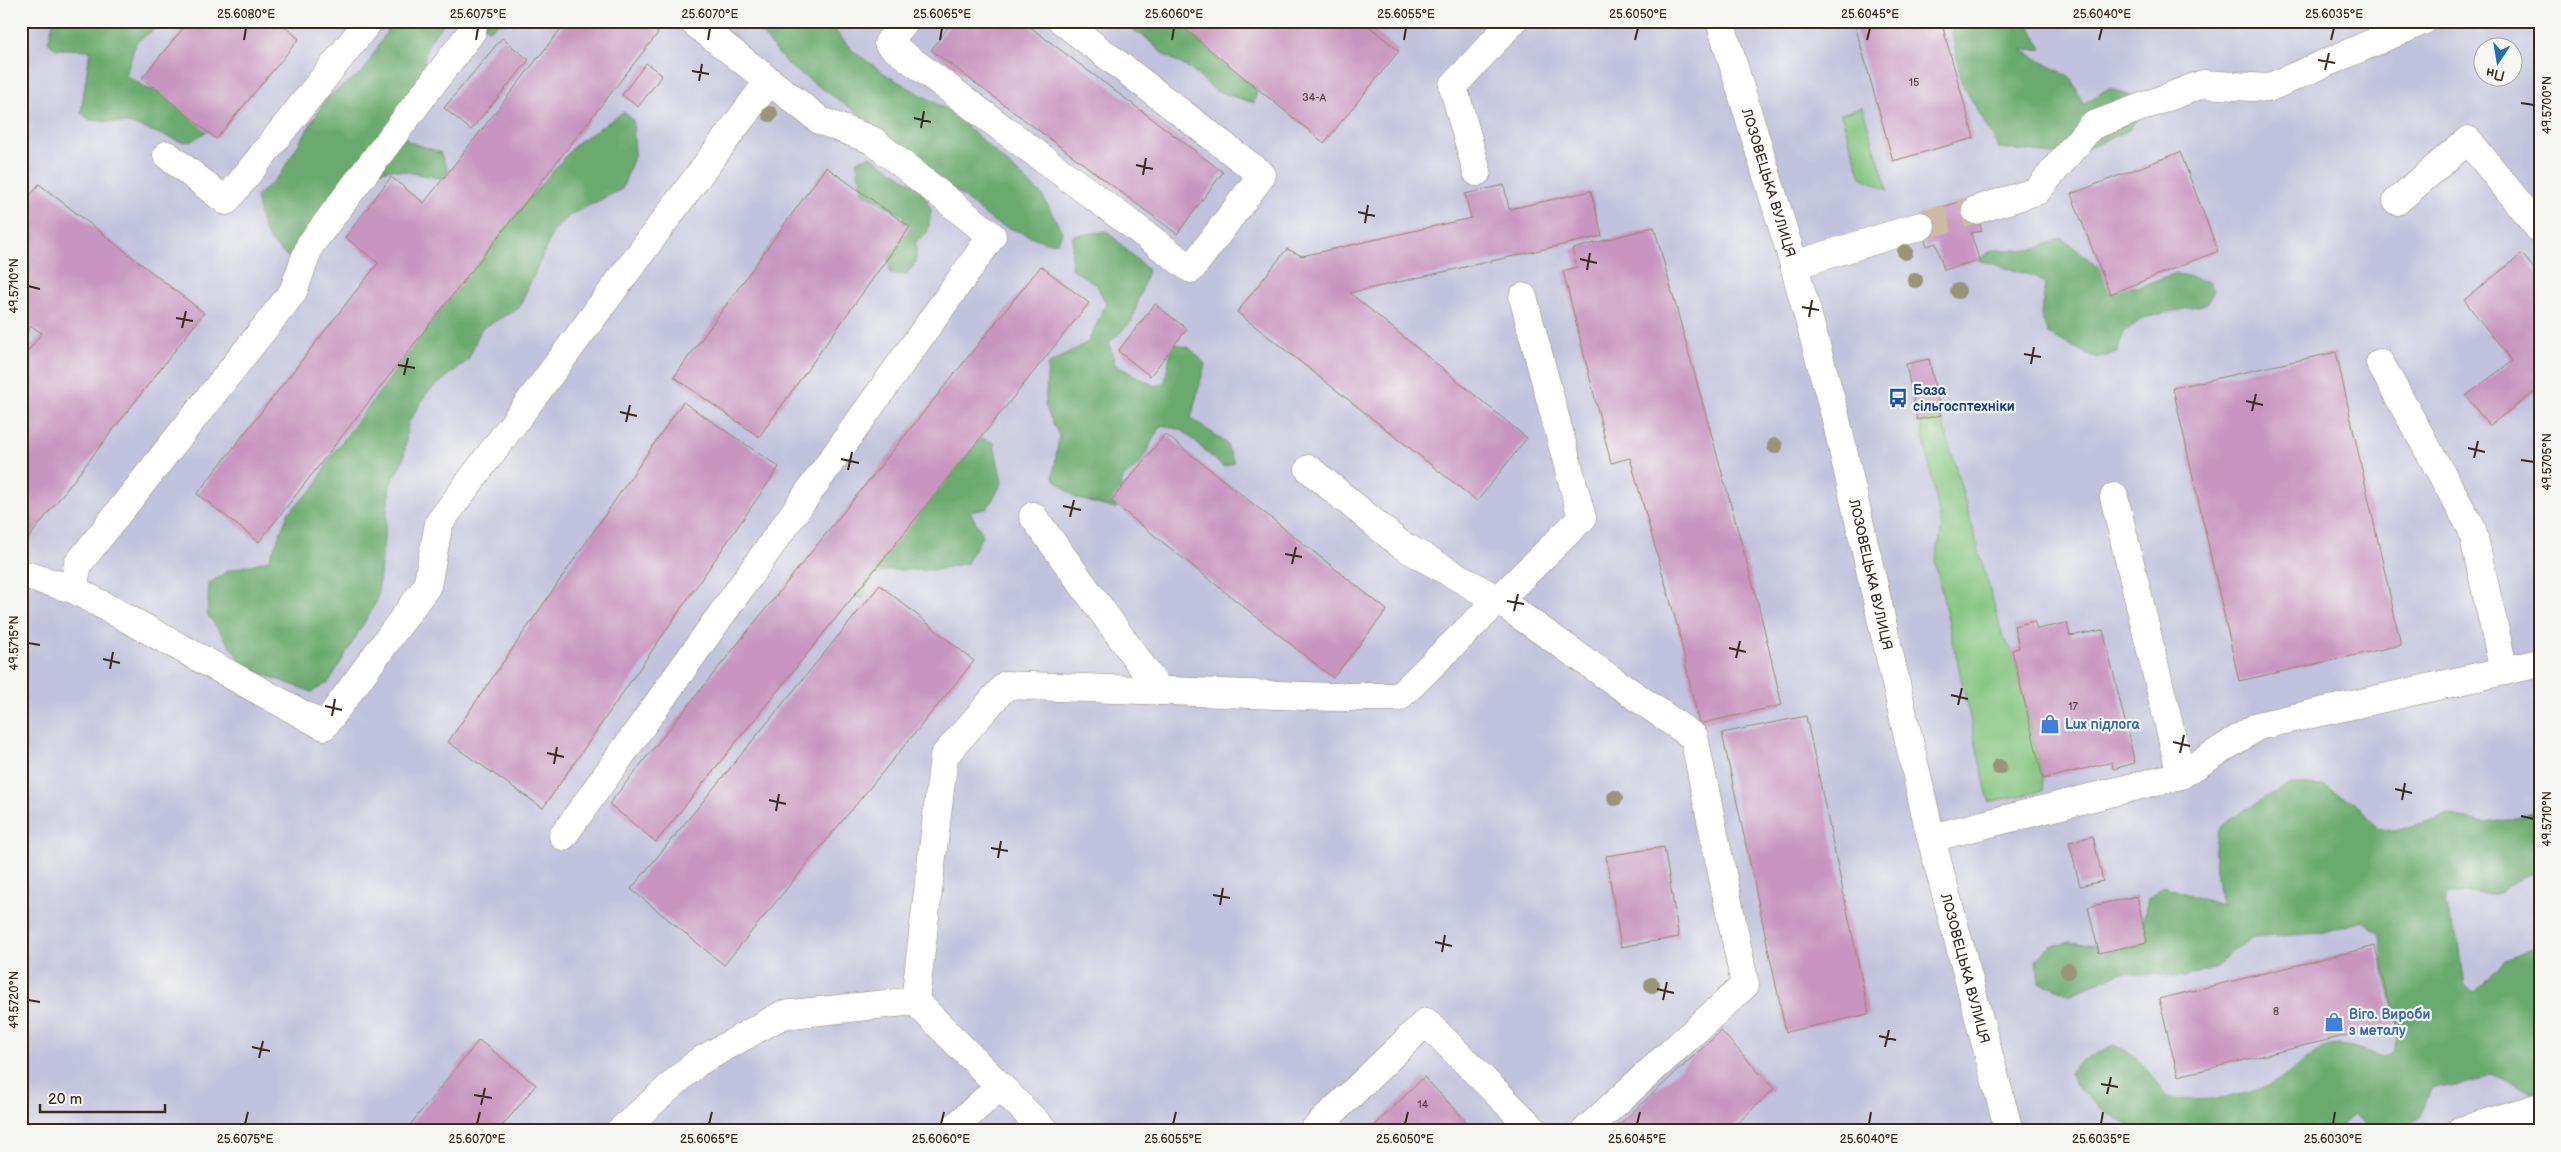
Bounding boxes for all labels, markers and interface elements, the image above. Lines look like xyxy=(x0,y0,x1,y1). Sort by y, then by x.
text: 25.6080°E xyxy=(217,7,275,22)
text: 25.6075°E xyxy=(450,7,506,22)
text: 25.6070°E xyxy=(681,7,739,22)
text: 25.6065°E xyxy=(913,7,971,22)
text: 25.6060°E xyxy=(1145,7,1203,22)
text: 25.6055°E xyxy=(1377,7,1435,22)
text: 25.6050°E xyxy=(1609,7,1667,22)
text: 25.6045°E xyxy=(1841,7,1899,22)
text: 25.6040°E xyxy=(2073,7,2131,22)
text: 25.6035°E xyxy=(2305,7,2363,22)
north arrow xyxy=(2474,38,2524,88)
text: Пн xyxy=(2485,64,2506,84)
house number: 15 xyxy=(1909,76,1919,89)
text: 49.5700°N xyxy=(2540,76,2555,134)
house number: 34-А xyxy=(1302,91,1326,104)
street label: ЛОЗОВЕЦЬКА ВУЛИЦЯ xyxy=(1738,106,1799,259)
text: 49.5710°N xyxy=(7,258,22,314)
place label: База сільгосптехніки xyxy=(1913,382,2015,415)
bus stop icon: База сільгосптехніки xyxy=(1887,387,1909,409)
text: 49.5705°N xyxy=(2540,433,2555,491)
street label: ЛОЗОВЕЦЬКА ВУЛИЦЯ xyxy=(1845,496,1896,652)
text: 49.5715°N xyxy=(7,615,22,671)
house number: 17 xyxy=(2068,700,2078,713)
shop icon: Lux підлога xyxy=(2039,713,2061,735)
place label: Lux підлога xyxy=(2065,716,2141,733)
text: 49.5710°N xyxy=(2540,791,2555,847)
street label: ЛОЗОВЕЦЬКА ВУЛИЦЯ xyxy=(1937,891,1993,1045)
text: 49.5720°N xyxy=(7,971,22,1029)
house number: 8 xyxy=(2273,1005,2279,1018)
place label: Віго. Вироби з металу xyxy=(2349,1006,2430,1039)
shop icon: Віго. Вироби з металу xyxy=(2323,1011,2345,1033)
scale bar xyxy=(40,1082,165,1114)
text: 20 m xyxy=(48,1090,82,1109)
house number: 14 xyxy=(1418,1098,1429,1111)
text: 25.6075°E xyxy=(217,1132,273,1147)
text: 25.6070°E xyxy=(448,1132,506,1147)
text: 25.6065°E xyxy=(680,1132,738,1147)
text: 25.6060°E xyxy=(912,1132,970,1147)
text: 25.6055°E xyxy=(1144,1132,1202,1147)
text: 25.6050°E xyxy=(1376,1132,1434,1147)
text: 25.6045°E xyxy=(1608,1132,1666,1147)
text: 25.6040°E xyxy=(1840,1132,1898,1147)
text: 25.6035°E xyxy=(2072,1132,2130,1147)
text: 25.6030°E xyxy=(2304,1132,2362,1147)

